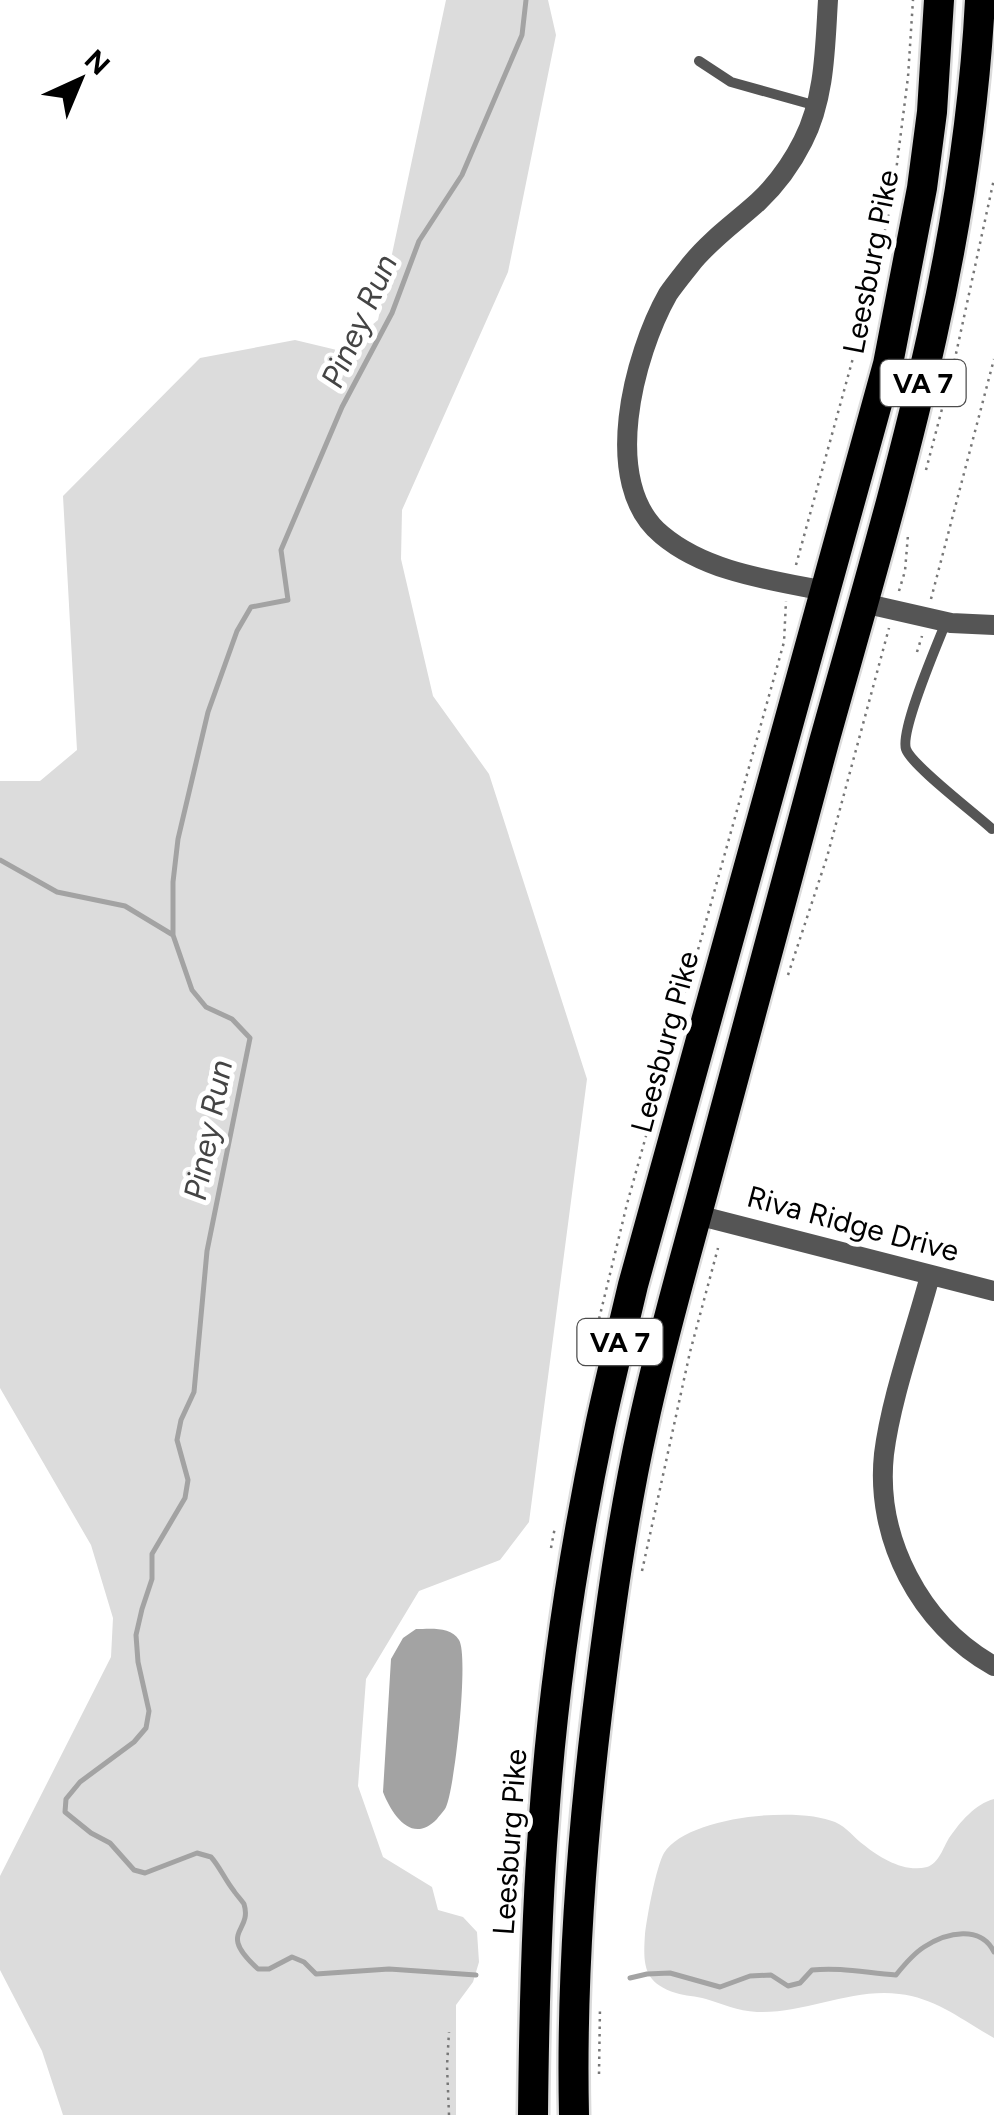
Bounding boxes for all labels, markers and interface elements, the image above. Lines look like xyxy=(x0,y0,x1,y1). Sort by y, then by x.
north arrow xyxy=(30,30,130,130)
text: N xyxy=(78,42,117,82)
street label: Leesburg Pike xyxy=(835,167,906,357)
water label: Piney Run xyxy=(313,249,405,393)
road number: VA 7 xyxy=(880,360,966,406)
street label: Leesburg Pike xyxy=(622,947,707,1137)
water label: Piney Run xyxy=(176,1057,240,1203)
street label: Riva Ridge Drive xyxy=(743,1177,963,1270)
road number: VA 7 xyxy=(578,1319,662,1365)
street label: Leesburg Pike xyxy=(485,1748,534,1936)

